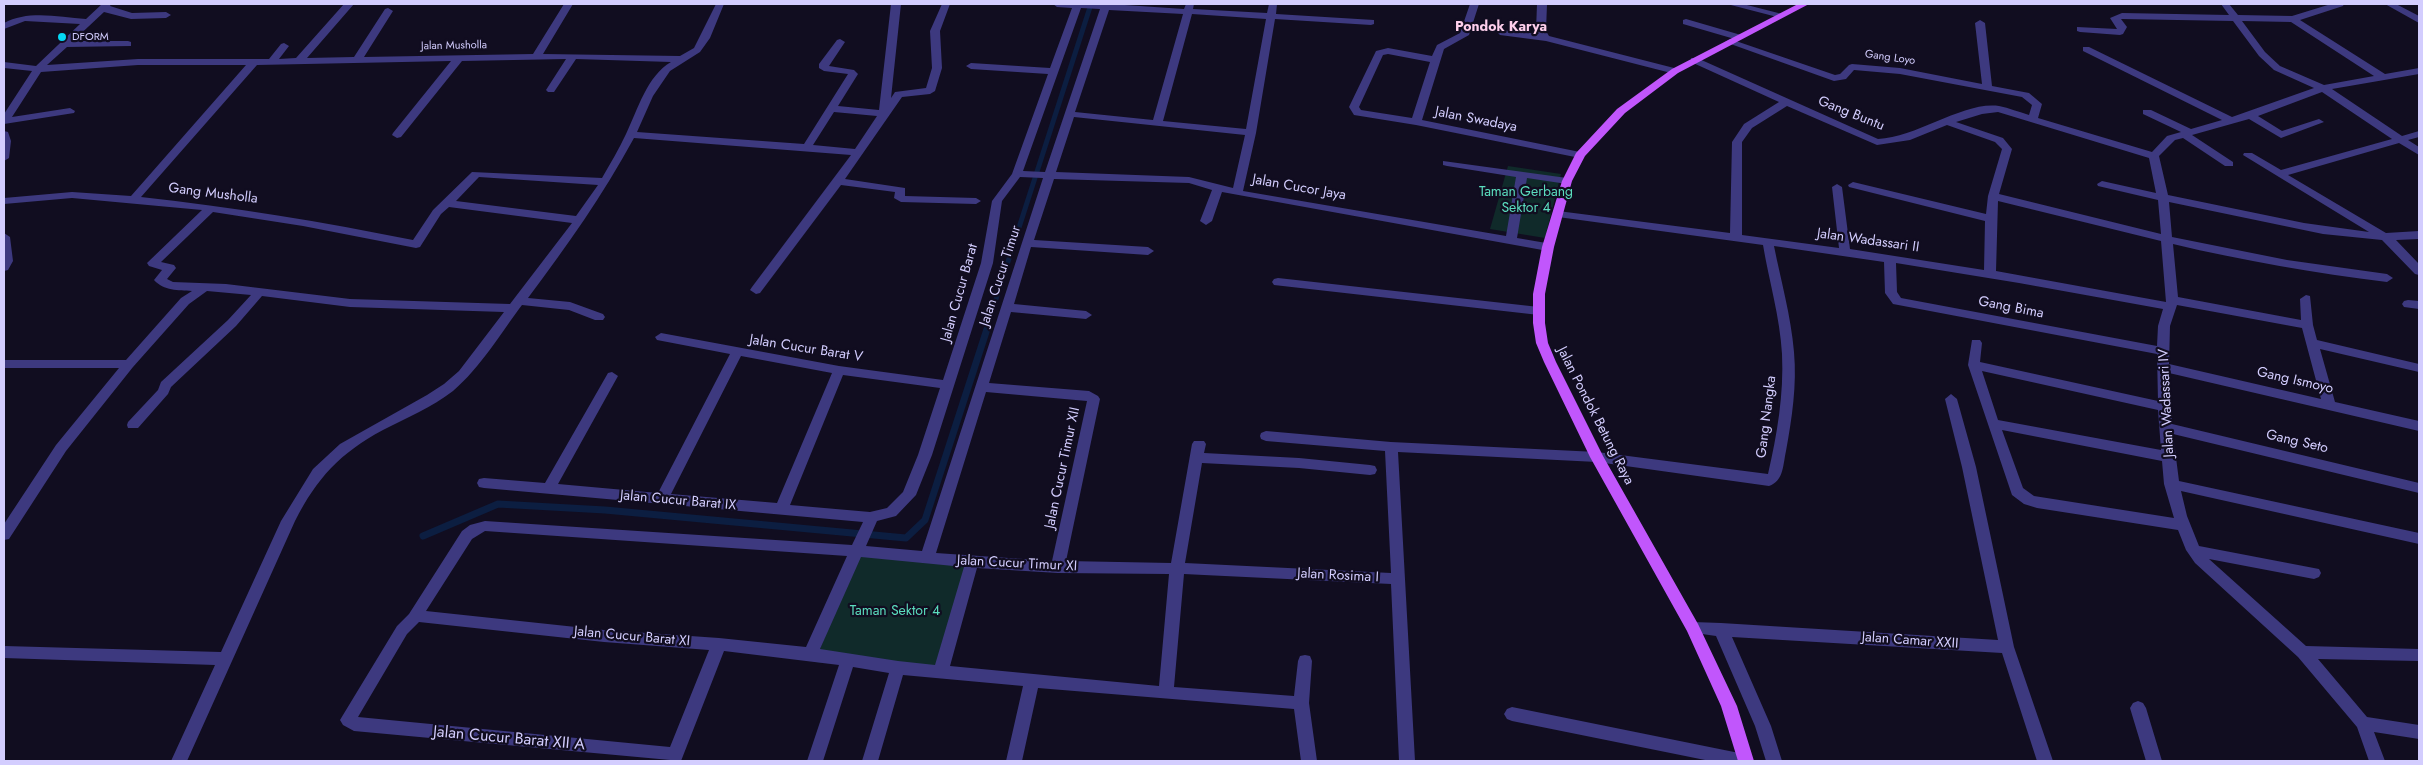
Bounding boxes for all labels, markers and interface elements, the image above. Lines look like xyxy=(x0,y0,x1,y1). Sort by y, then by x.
district label: Pondok Karya xyxy=(1455,20,1547,36)
place label: DFORM xyxy=(72,30,109,44)
marker: DFORM xyxy=(56,31,68,43)
street label: Jalan Musholla xyxy=(421,39,487,53)
street label: Gang Loyo xyxy=(1864,48,1916,68)
street label: Gang Buntu xyxy=(1815,93,1887,135)
street label: Jalan Swadaya xyxy=(1434,104,1518,136)
street label: Jalan Cucor Jaya xyxy=(1251,171,1347,205)
street label: Gang Musholla xyxy=(168,180,258,208)
park label: Taman Gerbang Sektor 4 xyxy=(1479,185,1573,218)
street label: Jalan Cucur Timur xyxy=(977,224,1025,328)
street label: Jalan Wadassari II xyxy=(1816,226,1920,256)
street label: Jalan Cucur Barat xyxy=(938,242,982,344)
street label: Gang Bima xyxy=(1977,293,2045,323)
street label: Jalan Cucur Barat V xyxy=(748,332,864,366)
street label: Jalan Pondok Betung Raya xyxy=(1553,344,1637,488)
street label: Jalan Wadassari IV xyxy=(2156,348,2178,458)
street label: Gang Ismoyo xyxy=(2255,364,2335,398)
street label: Gang Nangka xyxy=(1754,375,1780,459)
street label: Jalan Cucur Timur XII xyxy=(1042,406,1084,530)
street label: Gang Seto xyxy=(2264,427,2330,457)
street label: Jalan Cucur Barat IX xyxy=(619,488,737,514)
street label: Jalan Cucur Timur XI xyxy=(957,552,1077,576)
street label: Jalan Rosima I xyxy=(1297,565,1379,587)
park label: Taman Sektor 4 xyxy=(850,604,940,620)
street label: Jalan Cucur Barat XI xyxy=(573,624,691,650)
street label: Jalan Camar XXII xyxy=(1861,629,1959,653)
street label: Jalan Cucur Barat XII A xyxy=(432,723,586,755)

